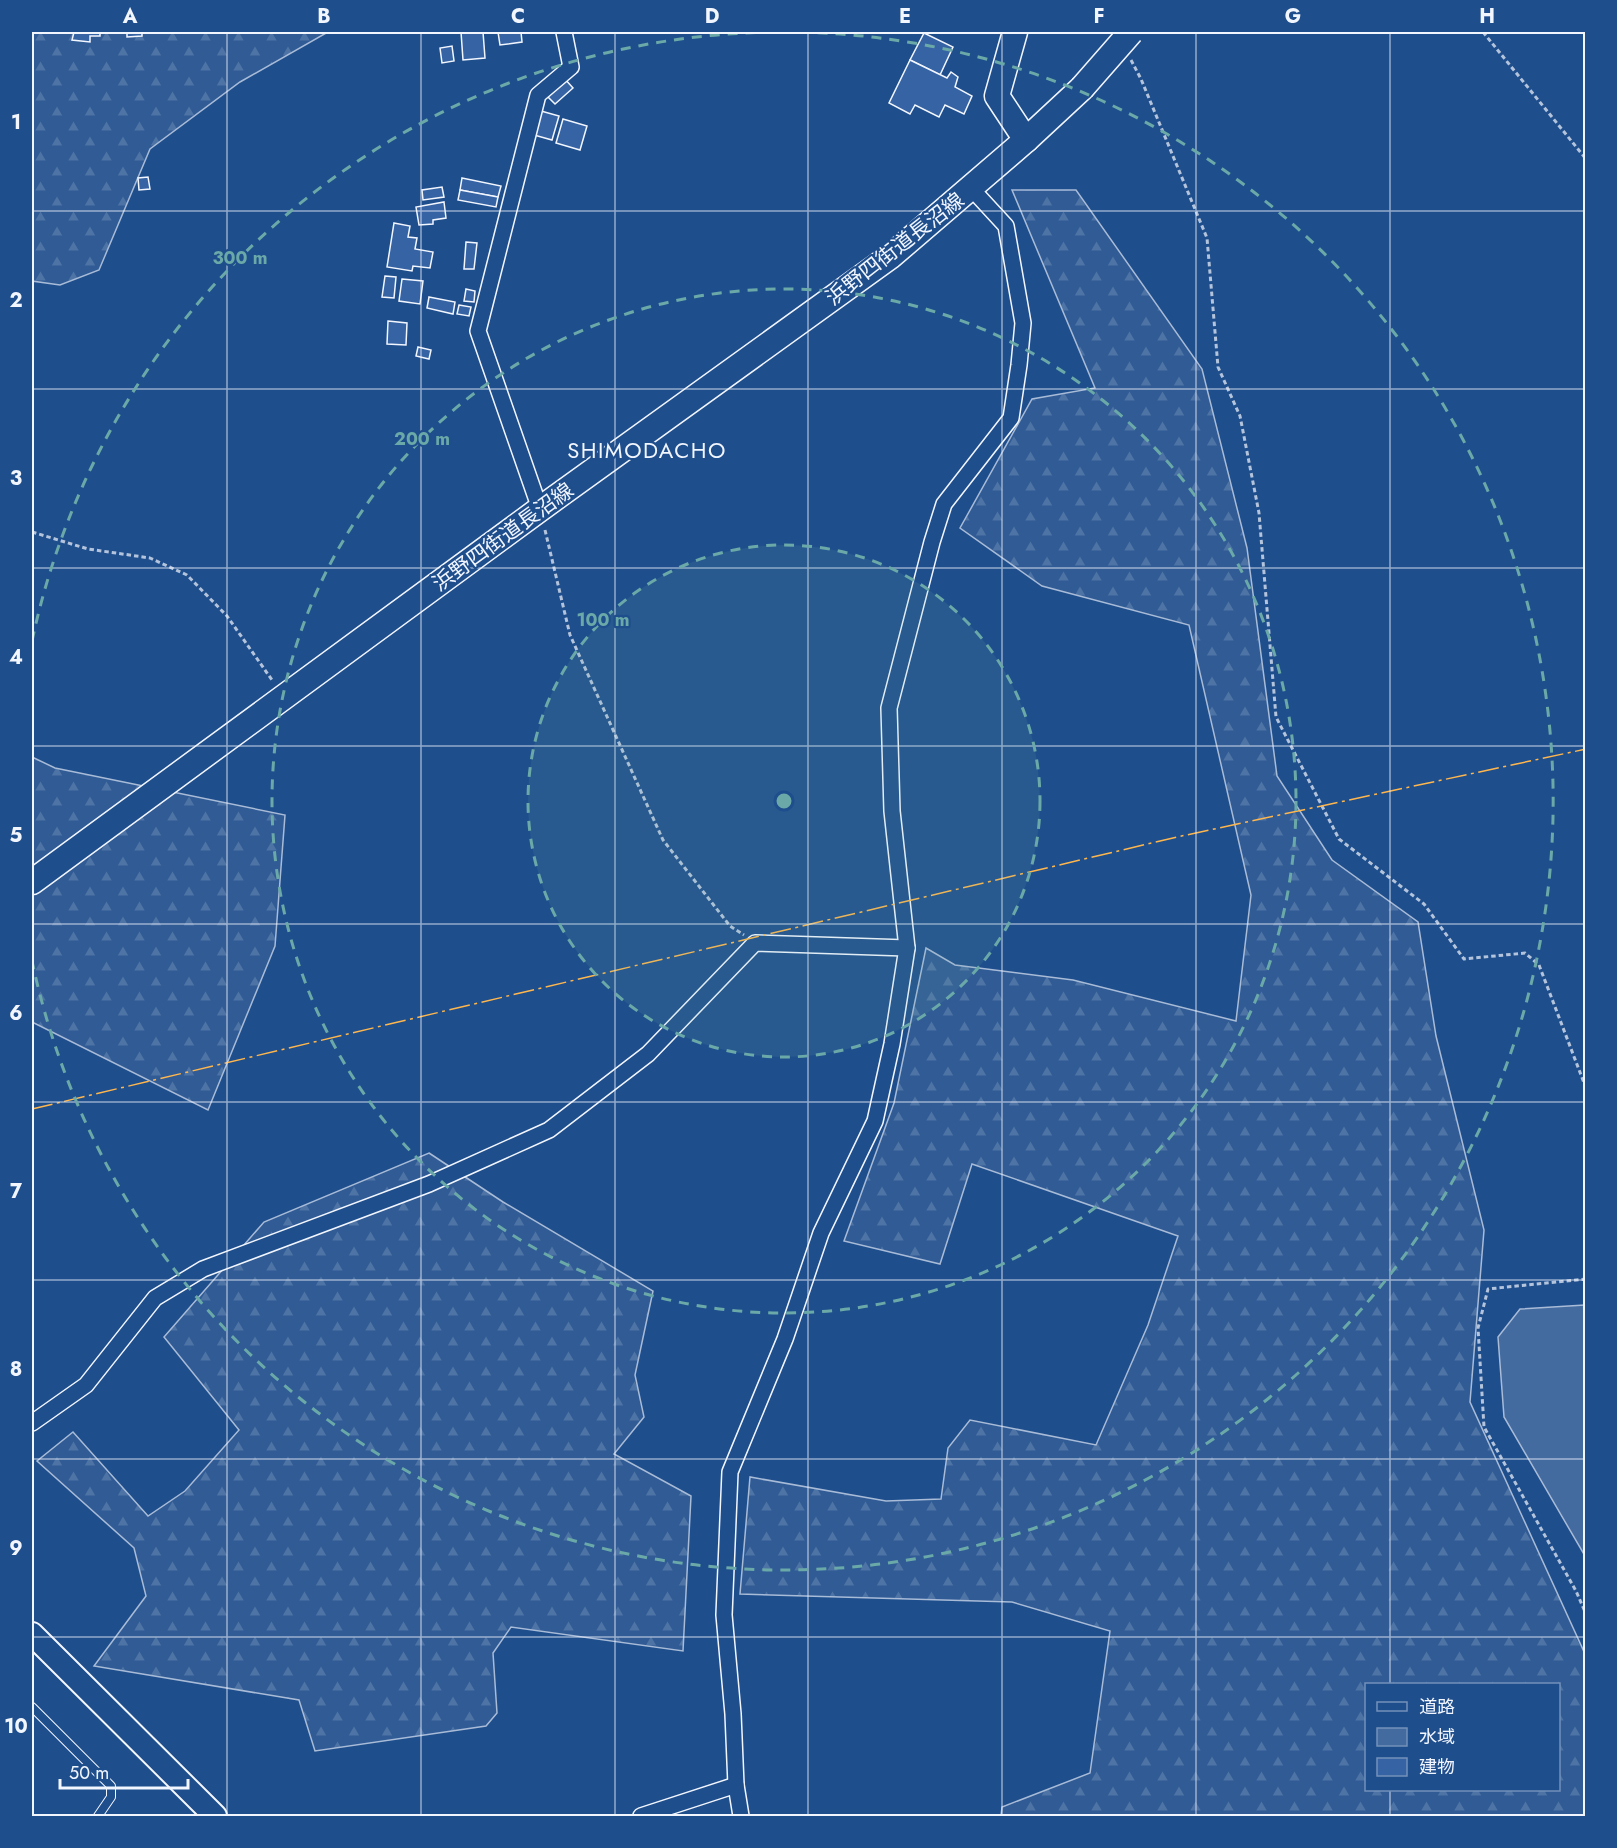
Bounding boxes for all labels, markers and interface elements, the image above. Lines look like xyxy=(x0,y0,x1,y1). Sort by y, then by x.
text: A xyxy=(122,2,138,31)
text: B xyxy=(317,2,331,31)
text: C xyxy=(511,2,525,31)
text: D xyxy=(705,2,719,31)
text: E xyxy=(899,2,911,31)
text: F xyxy=(1093,2,1105,31)
text: G xyxy=(1285,2,1301,31)
text: H xyxy=(1479,2,1495,31)
text: 1 xyxy=(11,108,21,137)
street label: 浜野四街道長沼線 xyxy=(820,185,970,313)
text: 300 m xyxy=(212,245,268,271)
text: 2 xyxy=(9,286,23,315)
text: 200 m xyxy=(394,426,450,452)
district label: SHIMODACHO xyxy=(567,434,727,466)
text: 3 xyxy=(10,464,22,493)
street label: 浜野四街道長沼線 xyxy=(426,475,580,599)
text: 100 m xyxy=(576,607,630,633)
text: 4 xyxy=(9,643,23,672)
centre of rings xyxy=(774,791,794,811)
text: 5 xyxy=(10,821,23,850)
text: 6 xyxy=(9,999,23,1028)
text: 7 xyxy=(10,1177,23,1206)
text: 8 xyxy=(10,1355,22,1384)
text: 9 xyxy=(9,1534,23,1563)
legend xyxy=(1365,1683,1560,1791)
text: 道路 xyxy=(1419,1694,1455,1720)
text: 10 xyxy=(4,1712,28,1741)
text: 水域 xyxy=(1419,1724,1455,1750)
scale bar xyxy=(60,1752,188,1790)
text: 建物 xyxy=(1419,1754,1455,1780)
text: 50 m xyxy=(69,1760,109,1786)

